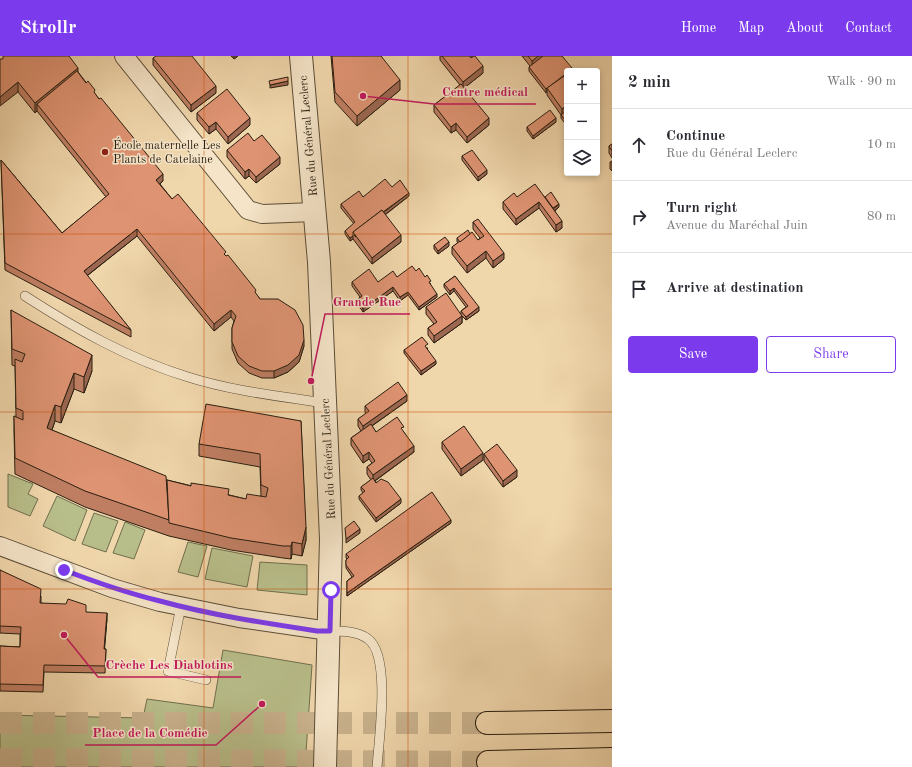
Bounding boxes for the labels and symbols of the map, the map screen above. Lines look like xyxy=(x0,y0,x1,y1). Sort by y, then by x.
street label: Rue du Général Leclerc xyxy=(298,75,320,197)
callout: Centre médical xyxy=(434,79,536,104)
text: Centre médical xyxy=(442,86,528,99)
place label: École maternelle Les Plants de Catelaine xyxy=(113,137,221,166)
marker: École maternelle Les Plants de Catelaine xyxy=(100,147,110,157)
callout: Grande Rue xyxy=(325,289,410,314)
text: Grande Rue xyxy=(333,296,401,309)
street label: Rue du Général Leclerc xyxy=(320,398,338,520)
route end xyxy=(55,561,73,579)
route start xyxy=(322,581,340,599)
callout: Crèche Les Diablotins xyxy=(98,652,241,677)
text: Crèche Les Diablotins xyxy=(105,659,233,672)
callout: Place de la Comédie xyxy=(85,720,216,745)
text: Place de la Comédie xyxy=(92,727,208,740)

